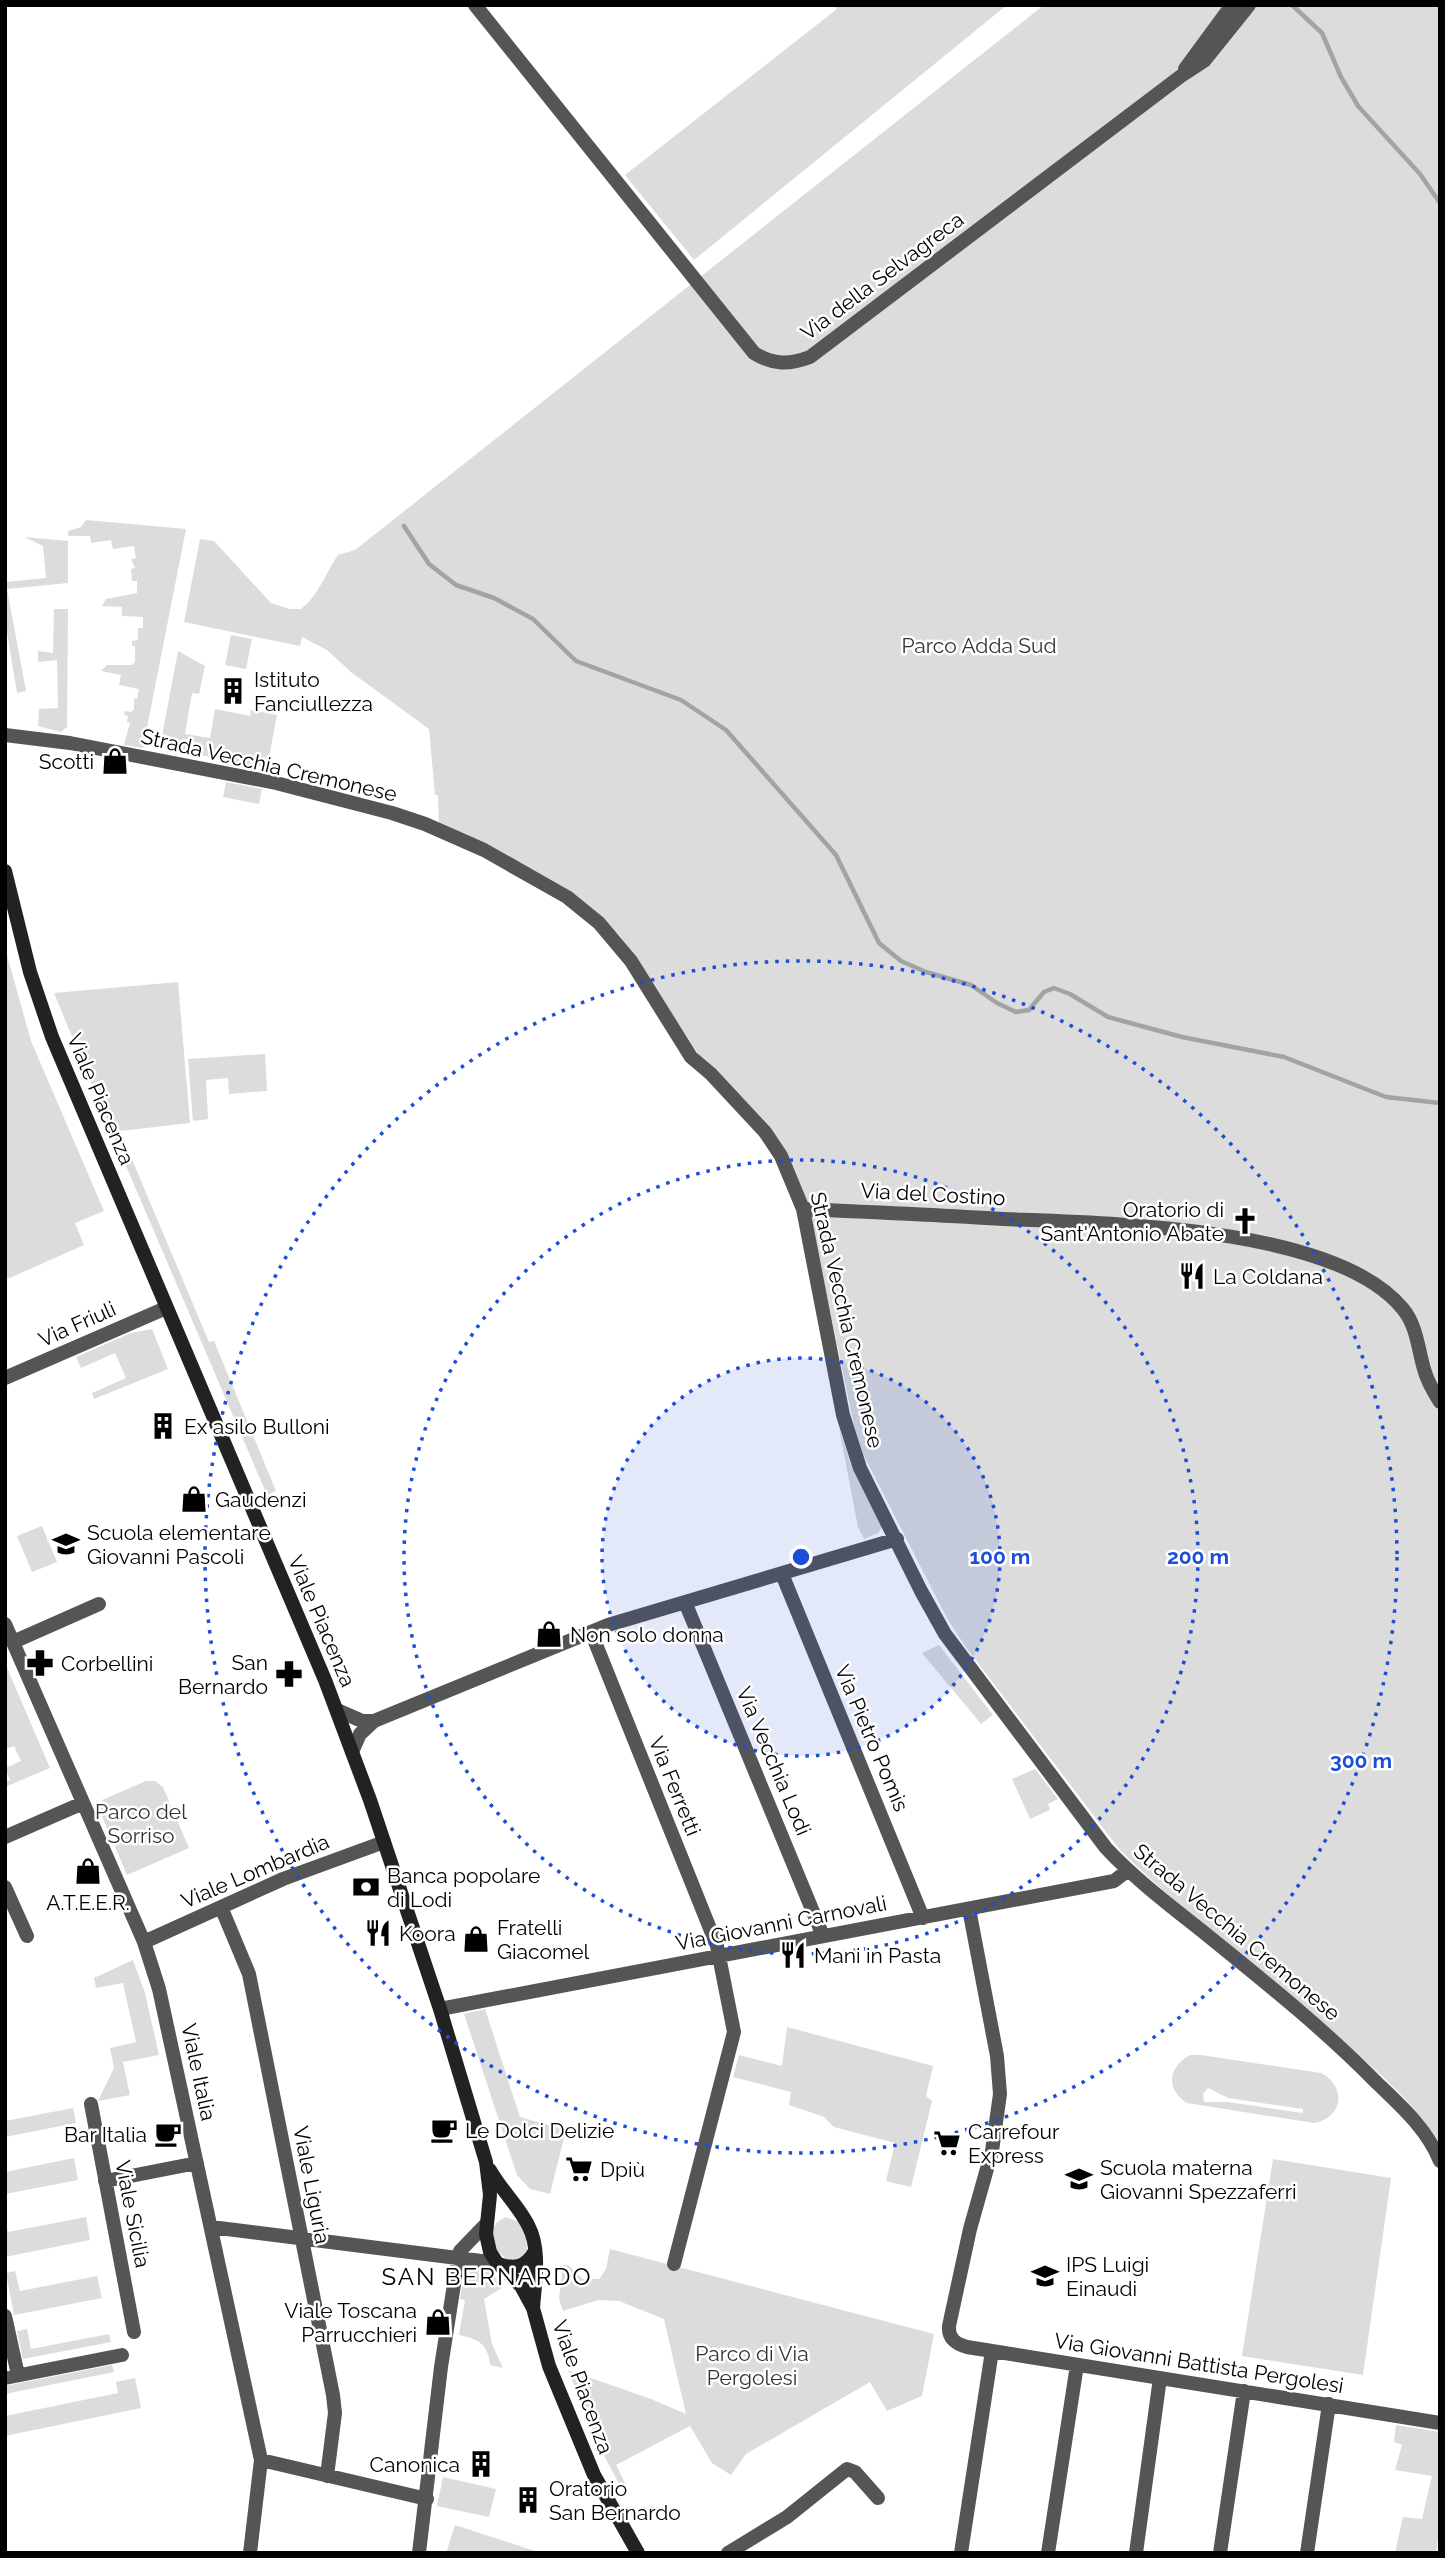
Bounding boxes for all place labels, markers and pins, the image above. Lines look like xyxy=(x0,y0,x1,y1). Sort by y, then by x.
place label: Istituto Fanciullezza xyxy=(254,667,373,716)
building icon: Istituto Fanciullezza xyxy=(218,676,248,706)
shop icon: Scotti xyxy=(100,746,130,776)
place label: Scotti xyxy=(39,749,94,774)
place label: Oratorio di Sant'Antonio Abate xyxy=(1040,1197,1224,1246)
church icon: Oratorio di Sant'Antonio Abate xyxy=(1230,1206,1260,1236)
restaurant icon: La Coldana xyxy=(1177,1261,1207,1291)
place label: La Coldana xyxy=(1213,1264,1323,1289)
building icon: Ex asilo Bulloni xyxy=(148,1411,178,1441)
place label: Ex asilo Bulloni xyxy=(184,1414,330,1439)
shop icon: Gaudenzi xyxy=(179,1484,209,1514)
place label: Gaudenzi xyxy=(215,1487,307,1512)
place label: Scuola elementare Giovanni Pascoli xyxy=(87,1520,271,1569)
school or university icon: Scuola elementare Giovanni Pascoli xyxy=(51,1529,81,1559)
centre of rings xyxy=(789,1545,813,1569)
shop icon: Non solo donna xyxy=(534,1619,564,1649)
place label: Non solo donna xyxy=(570,1622,724,1647)
pharmacy icon: Corbellini xyxy=(25,1648,55,1678)
place label: San Bernardo xyxy=(178,1650,268,1699)
place label: Corbellini xyxy=(61,1651,153,1676)
pharmacy icon: San Bernardo xyxy=(274,1659,304,1689)
shop icon: A.T.E.E.R. xyxy=(73,1856,103,1886)
place label: Banca popolare di Lodi xyxy=(387,1863,540,1912)
bank icon: Banca popolare di Lodi xyxy=(351,1872,381,1902)
place label: A.T.E.E.R. xyxy=(46,1890,130,1915)
place label: Fratelli Giacomel xyxy=(497,1915,590,1964)
restaurant icon: Koora xyxy=(363,1918,393,1948)
place label: Koora xyxy=(399,1921,456,1946)
shop icon: Fratelli Giacomel xyxy=(461,1924,491,1954)
restaurant icon: Mani in Pasta xyxy=(778,1940,808,1970)
place label: Mani in Pasta xyxy=(814,1943,941,1968)
cafe icon: Le Dolci Delizie xyxy=(429,2115,459,2145)
place label: Le Dolci Delizie xyxy=(465,2118,614,2143)
cafe icon: Bar Italia xyxy=(153,2119,183,2149)
place label: Carrefour Express xyxy=(968,2119,1060,2168)
place label: Bar Italia xyxy=(64,2122,147,2147)
supermarket icon: Carrefour Express xyxy=(932,2128,962,2158)
supermarket icon: Dpiù xyxy=(564,2154,594,2184)
place label: Scuola materna Giovanni Spezzaferri xyxy=(1100,2155,1297,2204)
place label: Dpiù xyxy=(600,2157,645,2182)
school or university icon: Scuola materna Giovanni Spezzaferri xyxy=(1064,2164,1094,2194)
place label: IPS Luigi Einaudi xyxy=(1066,2252,1149,2301)
school or university icon: IPS Luigi Einaudi xyxy=(1030,2261,1060,2291)
place label: Viale Toscana Parrucchieri xyxy=(284,2298,417,2347)
shop icon: Viale Toscana Parrucchieri xyxy=(423,2307,453,2337)
building icon: Canonica xyxy=(466,2449,496,2479)
place label: Canonica xyxy=(370,2452,460,2477)
place label: Oratorio San Bernardo xyxy=(549,2476,681,2525)
building icon: Oratorio San Bernardo xyxy=(513,2485,543,2515)

